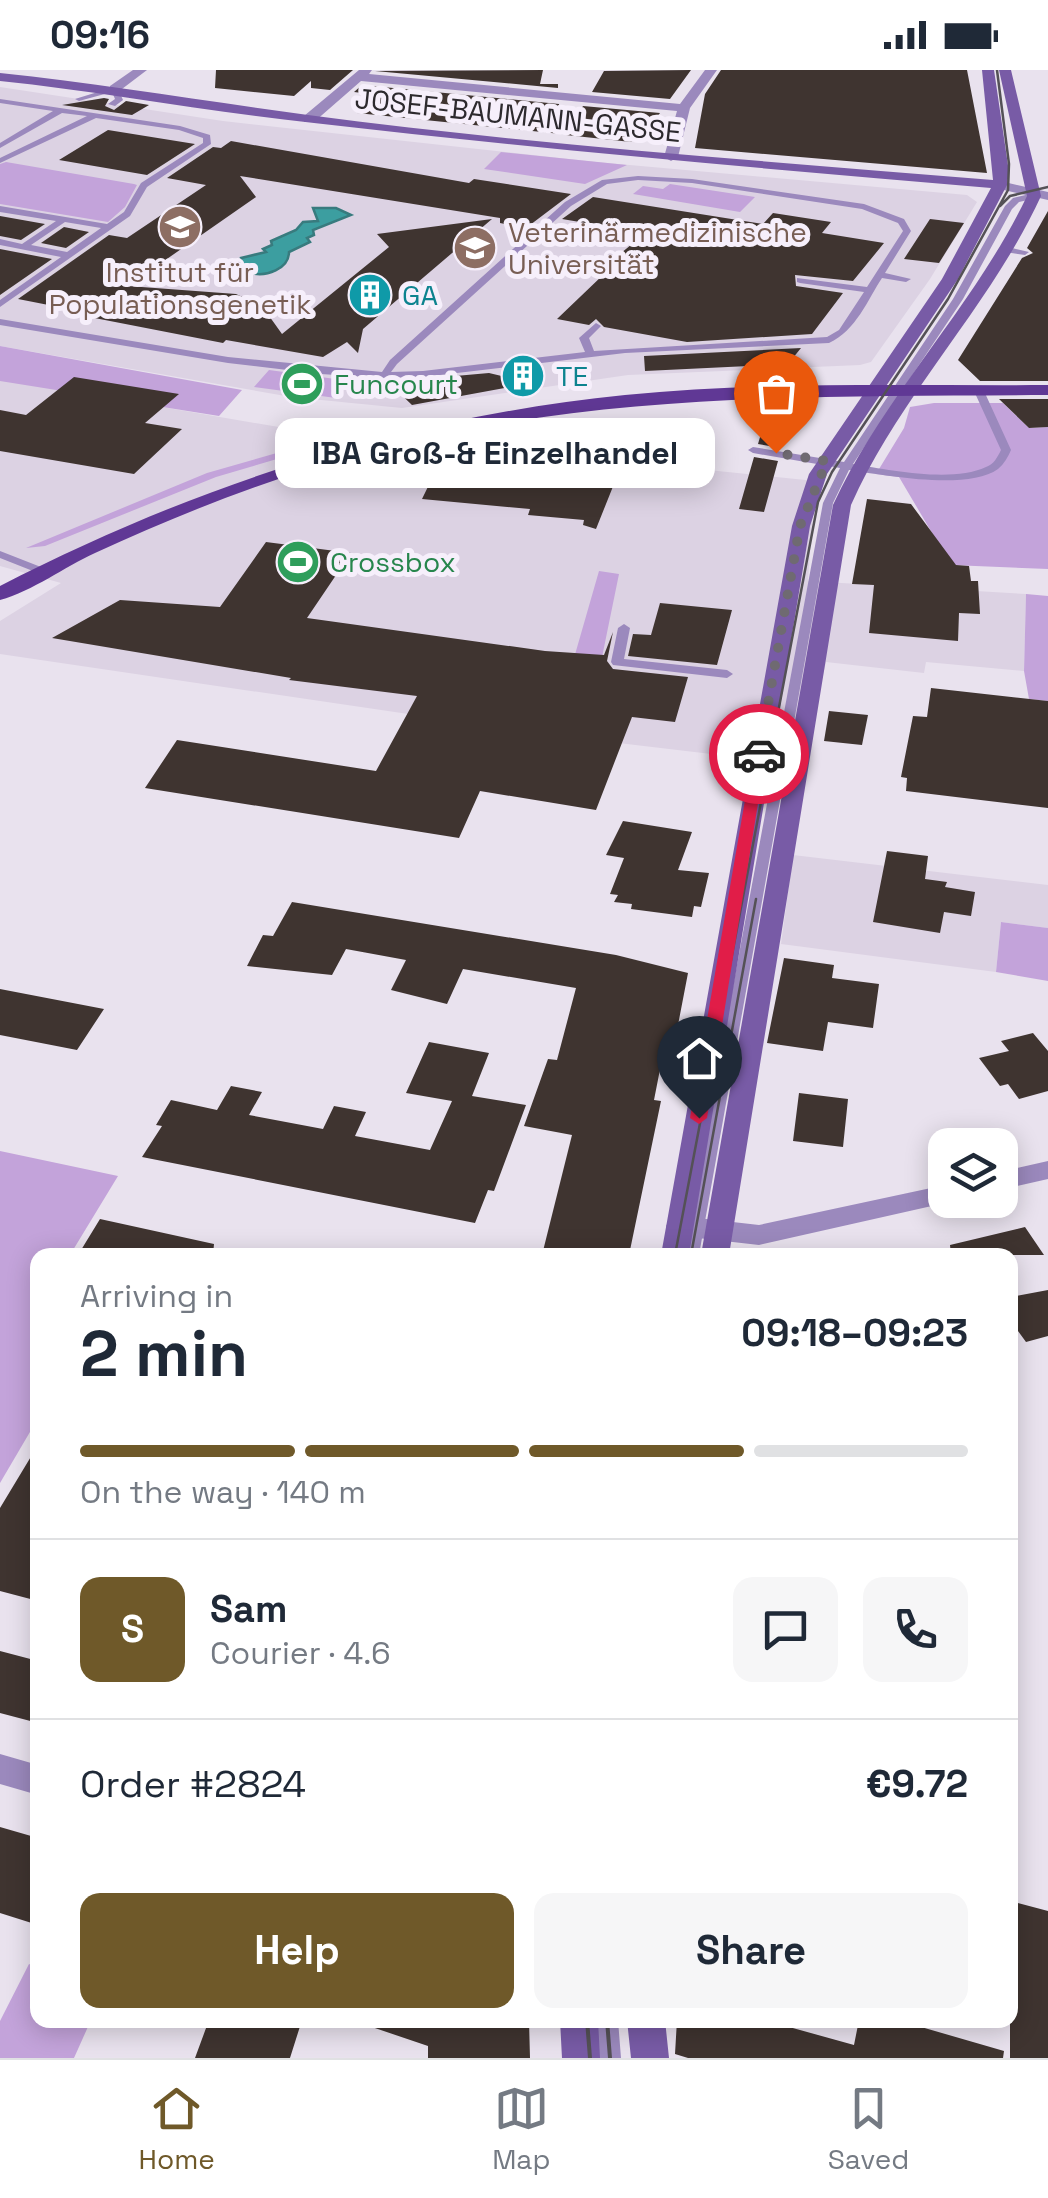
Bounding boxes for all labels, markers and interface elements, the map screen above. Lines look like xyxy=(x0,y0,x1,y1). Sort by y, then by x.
text: 09:16 xyxy=(50,11,150,59)
street label: JOSEF-BAUMANN-GASSE xyxy=(353,80,683,150)
school or university icon: Institut für Populationsgenetik xyxy=(157,204,203,250)
place label: Veterinärmedizinische Universität xyxy=(508,214,807,282)
school or university icon: Veterinärmedizinische Universität xyxy=(452,225,498,271)
place label: Institut für Populationsgenetik xyxy=(49,254,311,322)
building icon: GA xyxy=(347,272,393,318)
place label: GA xyxy=(402,277,438,313)
pin xyxy=(734,351,819,454)
building icon: TE xyxy=(500,353,546,399)
place label: TE xyxy=(556,358,588,394)
sports icon: Funcourt xyxy=(279,361,325,407)
place label: Funcourt xyxy=(334,366,458,402)
icon: bag xyxy=(749,366,804,421)
callout: IBA Groß-& Einzelhandel xyxy=(276,418,716,488)
text: IBA Groß-& Einzelhandel xyxy=(312,433,678,473)
sports icon: Crossbox xyxy=(275,539,321,585)
place label: Crossbox xyxy=(330,544,456,580)
courier xyxy=(709,704,809,804)
icon: car xyxy=(732,727,787,782)
pin xyxy=(657,1016,742,1119)
icon: home xyxy=(672,1031,727,1086)
map controls xyxy=(928,1128,1018,1218)
button: layers xyxy=(928,1128,1018,1218)
text: Arriving in xyxy=(80,1276,233,1316)
text: 09:18–09:23 xyxy=(741,1309,968,1357)
text: 2 min xyxy=(80,1312,248,1395)
text: On the way · 140 m xyxy=(80,1472,366,1512)
button: chat xyxy=(733,1577,838,1682)
button: phone xyxy=(863,1577,968,1682)
text: Sam xyxy=(210,1585,287,1633)
text: S xyxy=(121,1605,144,1653)
text: Courier · 4.6 xyxy=(210,1633,391,1673)
text: Order #2824 xyxy=(80,1760,306,1808)
text: €9.72 xyxy=(866,1760,968,1808)
button: Help xyxy=(80,1893,514,2008)
button: Share xyxy=(534,1893,968,2008)
tab: Home xyxy=(139,2081,215,2177)
tab: Map xyxy=(492,2081,551,2177)
tab: Saved xyxy=(828,2081,909,2177)

